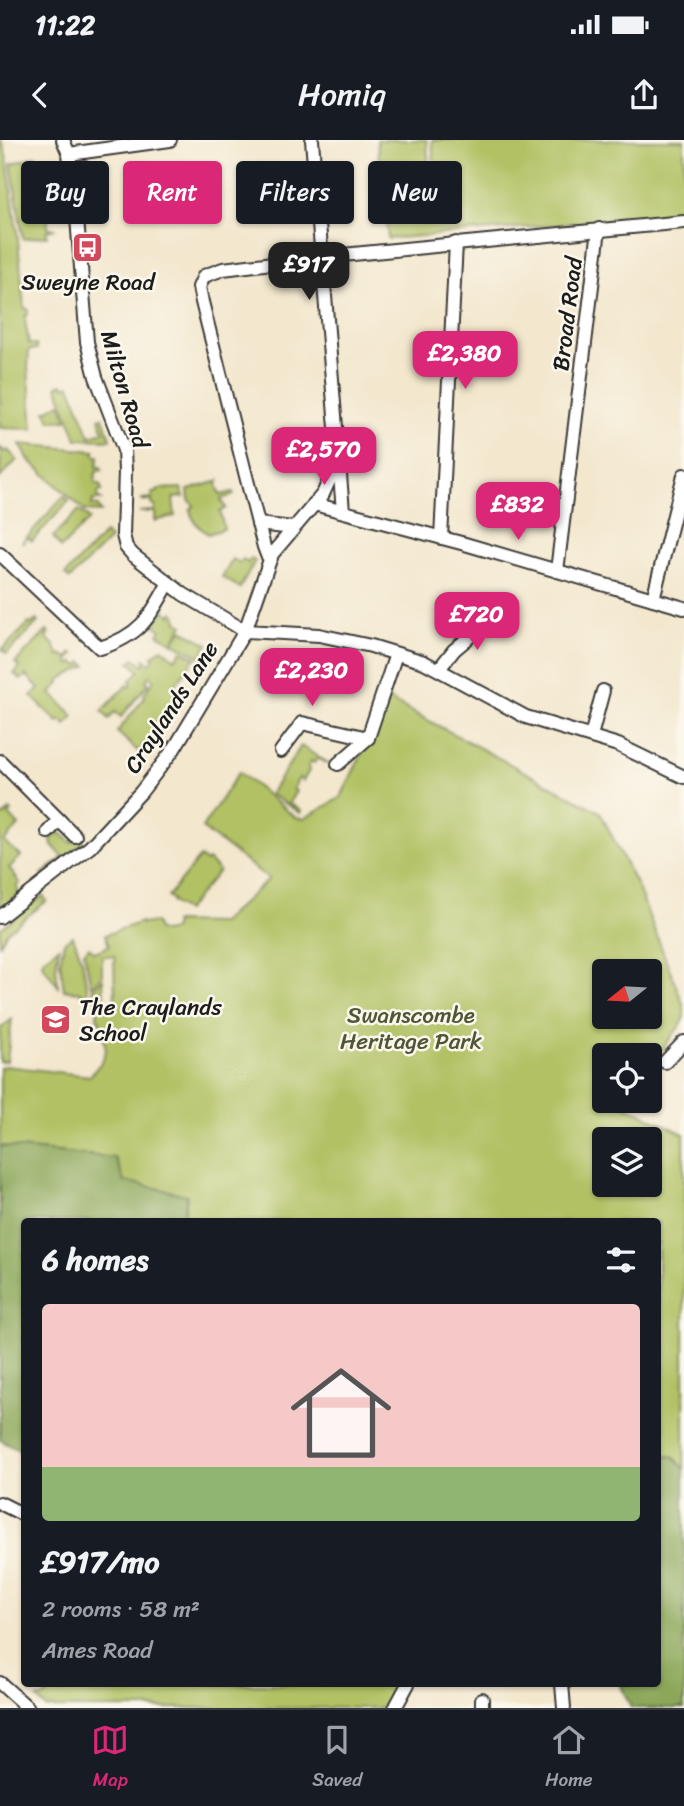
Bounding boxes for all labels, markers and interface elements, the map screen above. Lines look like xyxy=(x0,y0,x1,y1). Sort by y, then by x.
text: 11:22 xyxy=(35,2,95,48)
text: Homiq xyxy=(298,66,386,123)
icon: back xyxy=(21,76,59,114)
icon: share xyxy=(625,76,663,114)
chip: Buy xyxy=(21,161,109,224)
chip: Rent xyxy=(123,161,222,224)
chip: Filters xyxy=(236,161,354,224)
chip: New xyxy=(368,161,462,224)
bus stop icon: Sweyne Road xyxy=(71,231,105,265)
pin: £917 xyxy=(268,242,350,302)
text: £917 xyxy=(284,244,334,285)
street label: Broad Road xyxy=(540,253,595,373)
place label: Sweyne Road xyxy=(21,262,157,303)
street label: Milton Road xyxy=(88,325,161,455)
pin: £2,380 xyxy=(408,331,522,391)
text: £2,380 xyxy=(429,333,501,374)
pin: £2,570 xyxy=(267,428,381,487)
text: £2,570 xyxy=(287,429,361,470)
pin: £832 xyxy=(477,482,559,542)
text: £832 xyxy=(492,484,544,525)
pin: £720 xyxy=(436,592,518,652)
text: £720 xyxy=(450,594,504,635)
street label: Craylands Lane xyxy=(113,632,230,782)
pin: £2,230 xyxy=(255,648,369,708)
text: £2,230 xyxy=(276,650,348,691)
north arrow xyxy=(592,959,662,1029)
map controls xyxy=(592,959,662,1197)
place label: The Craylands School xyxy=(79,987,222,1054)
park label: Swanscombe Heritage Park xyxy=(340,995,482,1062)
school or university icon: The Craylands School xyxy=(39,1003,73,1037)
button: locate xyxy=(592,1043,662,1113)
button: layers xyxy=(592,1127,662,1197)
text: 6 homes xyxy=(42,1233,149,1287)
icon: filters xyxy=(602,1241,640,1279)
icon: home xyxy=(278,1350,404,1476)
text: £917/mo xyxy=(42,1535,159,1589)
text: 2 rooms · 58 m² xyxy=(42,1589,200,1630)
text: Ames Road xyxy=(42,1630,152,1671)
tab: Map xyxy=(91,1721,129,1796)
tab: Saved xyxy=(312,1721,362,1796)
tab: Home xyxy=(545,1721,593,1796)

